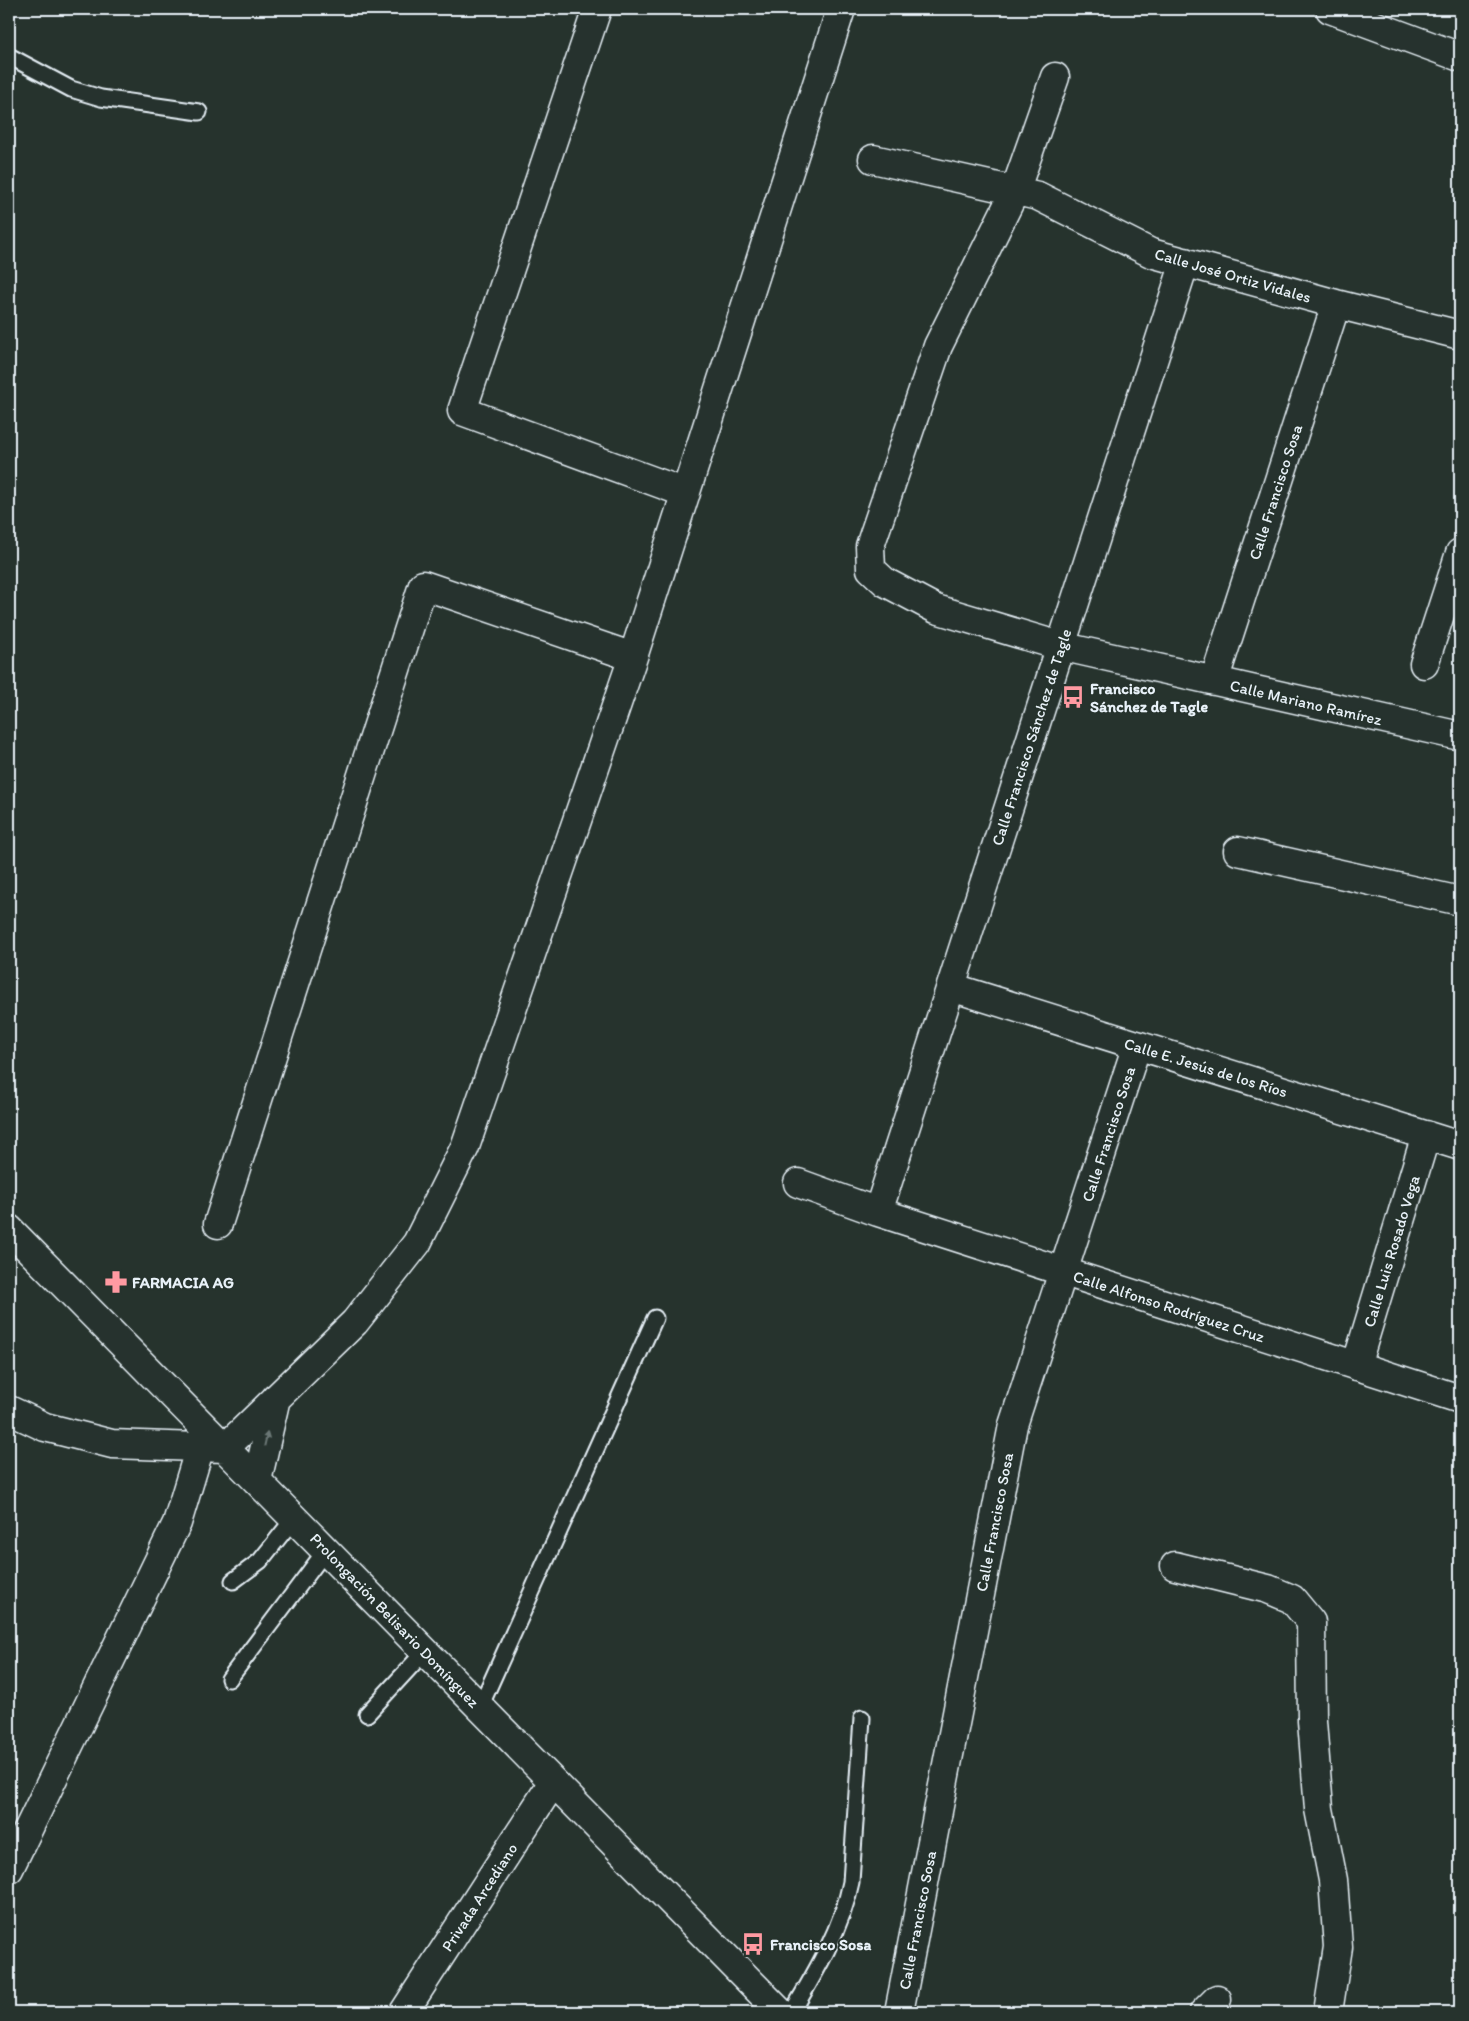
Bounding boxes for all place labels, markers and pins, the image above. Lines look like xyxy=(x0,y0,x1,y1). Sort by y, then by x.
place label: Francisco Sánchez de Tagle xyxy=(1090,679,1209,717)
bus stop icon: Francisco Sánchez de Tagle xyxy=(1060,684,1086,710)
pharmacy icon: FARMACIA AG xyxy=(103,1269,129,1295)
place label: FARMACIA AG xyxy=(132,1273,234,1292)
bus stop icon: Francisco Sosa xyxy=(740,1931,766,1957)
place label: Francisco Sosa xyxy=(770,1935,871,1954)

